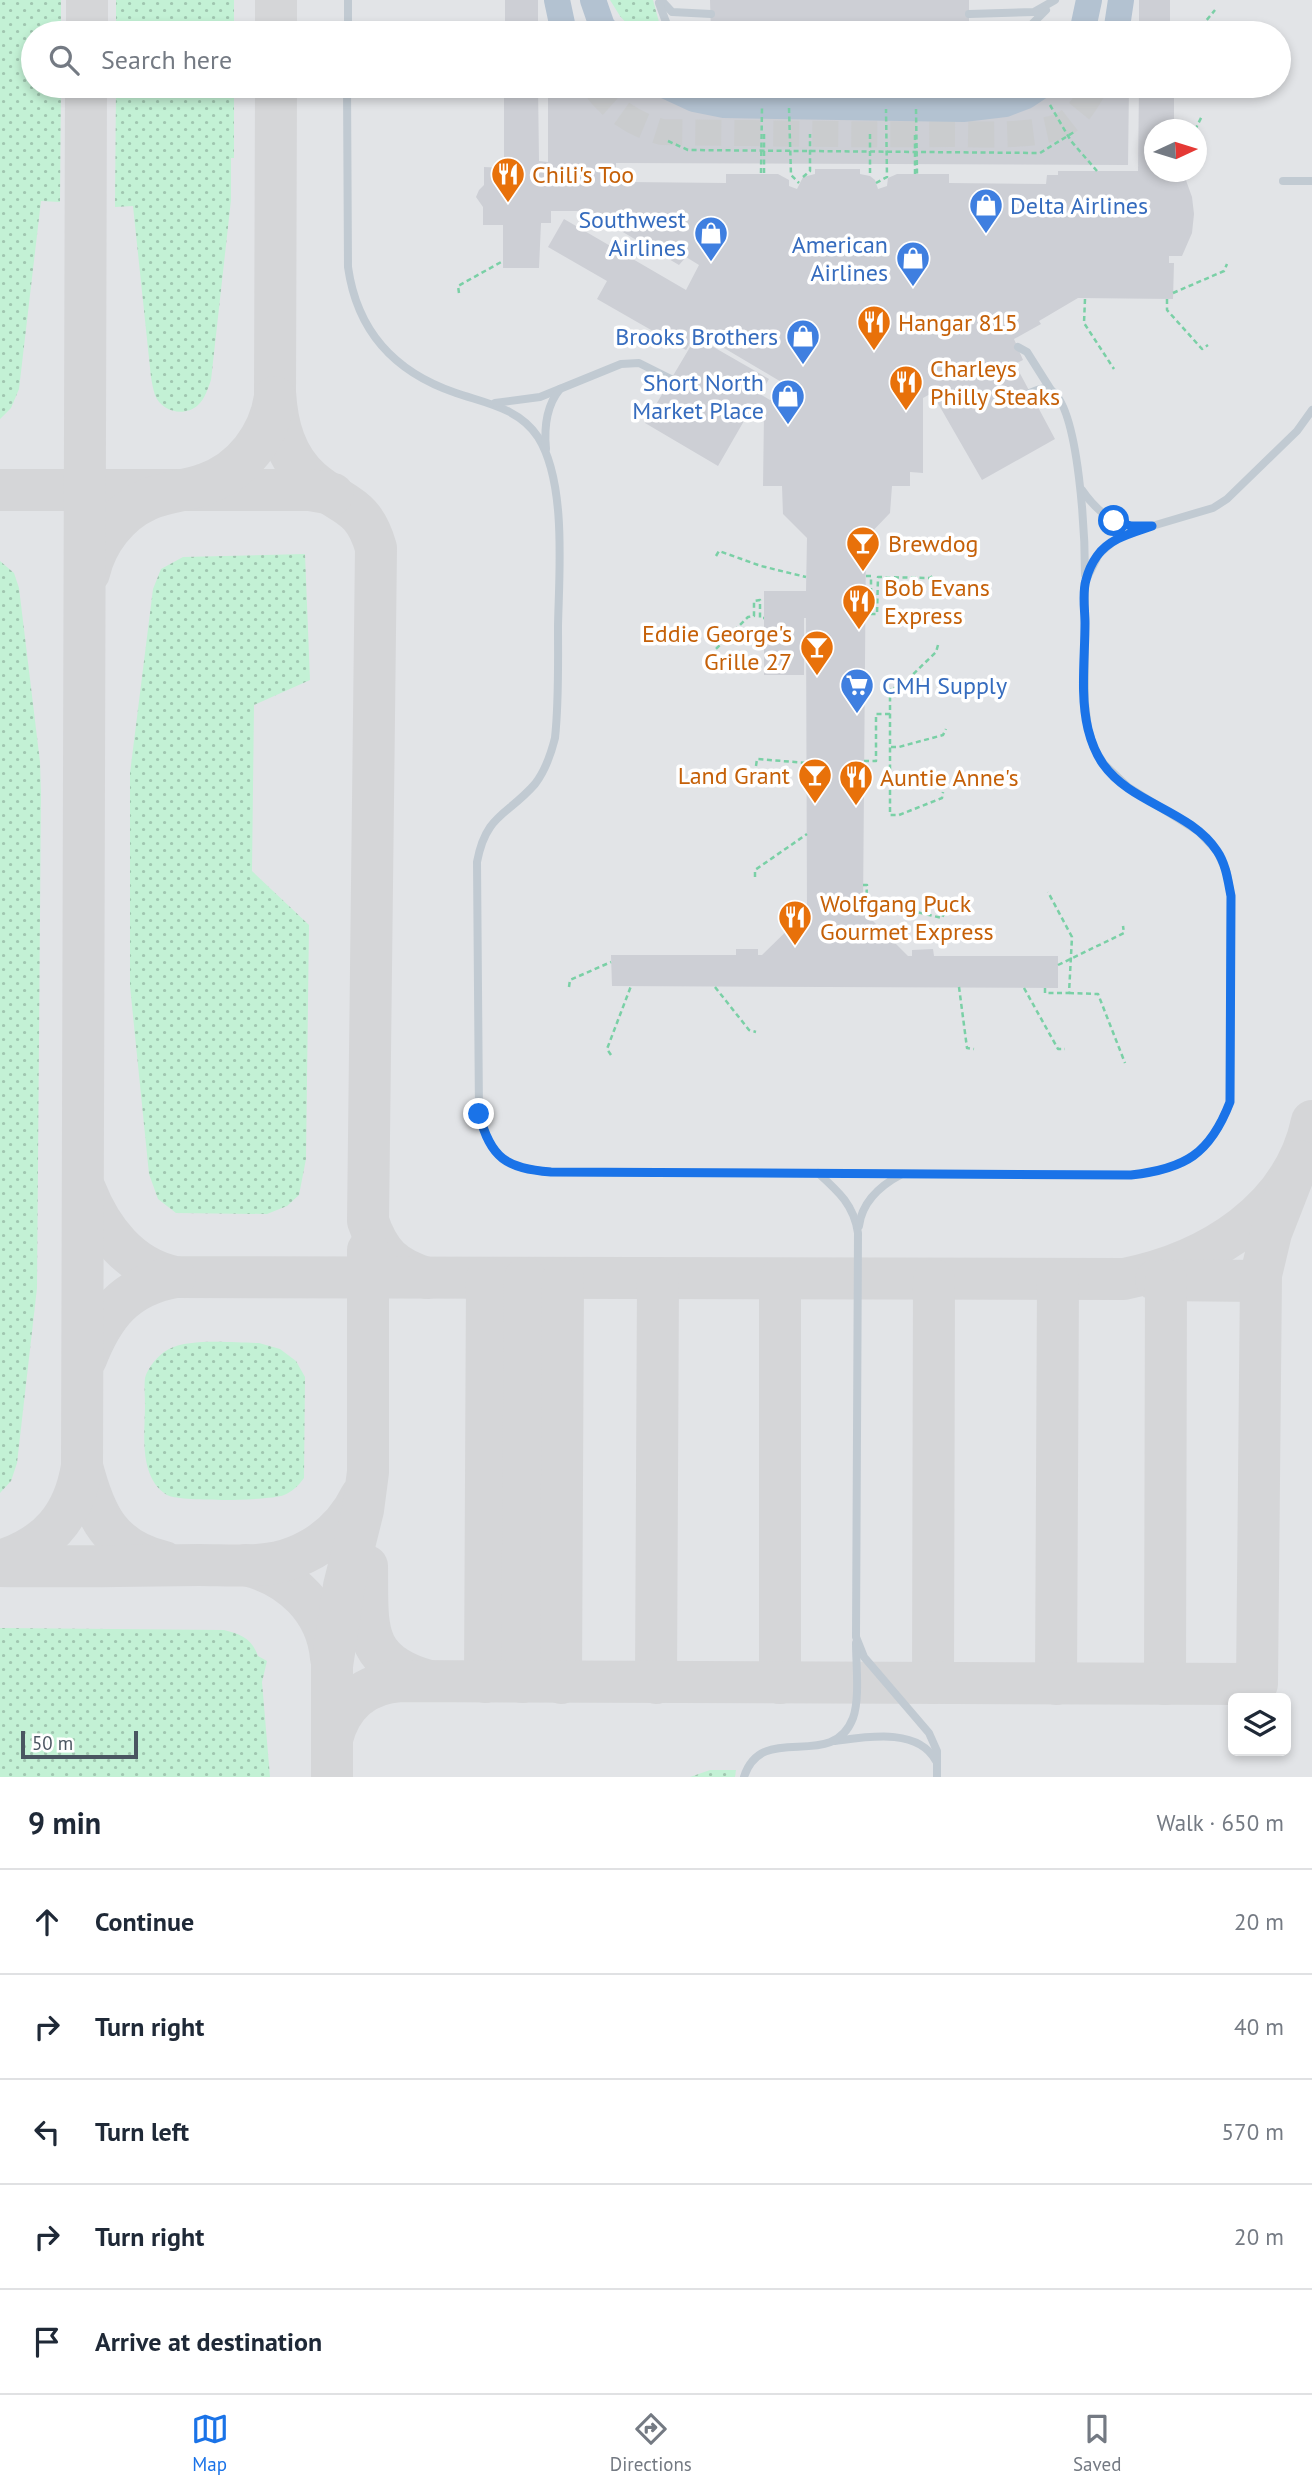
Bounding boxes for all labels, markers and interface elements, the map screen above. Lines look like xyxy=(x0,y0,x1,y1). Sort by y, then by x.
search box xyxy=(21,21,1291,98)
icon: search xyxy=(45,41,83,79)
text: Search here xyxy=(101,43,232,76)
north arrow xyxy=(1144,119,1207,182)
restaurant icon: Chili's Too xyxy=(489,155,527,204)
place label: Chili's Too xyxy=(532,159,634,190)
shop icon: Delta Airlines xyxy=(967,186,1005,235)
place label: Delta Airlines xyxy=(1010,190,1148,221)
place label: Southwest Airlines xyxy=(578,204,686,263)
shop icon: Southwest Airlines xyxy=(692,214,730,263)
place label: American Airlines xyxy=(792,229,888,288)
shop icon: American Airlines xyxy=(894,239,932,288)
restaurant icon: Hangar 815 xyxy=(855,303,893,352)
place label: Hangar 815 xyxy=(898,307,1018,338)
shop icon: Brooks Brothers xyxy=(784,317,822,366)
place label: Brooks Brothers xyxy=(615,321,778,352)
place label: Charleys Philly Steaks xyxy=(930,353,1060,412)
restaurant icon: Charleys Philly Steaks xyxy=(887,363,925,412)
place label: Short North Market Place xyxy=(632,367,764,426)
shop icon: Short North Market Place xyxy=(769,377,807,426)
route start xyxy=(1098,505,1129,536)
bar icon: Brewdog xyxy=(844,524,882,573)
place label: Brewdog xyxy=(888,528,978,559)
place label: Bob Evans Express xyxy=(884,572,990,631)
restaurant icon: Bob Evans Express xyxy=(840,582,878,631)
place label: Eddie George's Grille 27 xyxy=(642,618,792,677)
bar icon: Eddie George's Grille 27 xyxy=(798,628,836,677)
supermarket icon: CMH Supply xyxy=(838,666,876,715)
place label: CMH Supply xyxy=(882,670,1007,701)
bar icon: Land Grant xyxy=(796,756,834,805)
restaurant icon: Auntie Anne's xyxy=(837,758,875,807)
place label: Land Grant xyxy=(678,760,790,791)
place label: Auntie Anne's xyxy=(880,762,1019,793)
place label: Wolfgang Puck Gourmet Express xyxy=(820,888,994,947)
restaurant icon: Wolfgang Puck Gourmet Express xyxy=(776,898,814,947)
route end xyxy=(463,1098,494,1129)
map controls xyxy=(1228,1693,1291,1756)
button: layers xyxy=(1228,1693,1291,1756)
scale bar xyxy=(21,1728,138,1760)
text: 50 m xyxy=(32,1731,73,1755)
text: 9 min xyxy=(28,1803,101,1842)
text: Walk · 650 m xyxy=(1157,1808,1284,1837)
icon: ahead xyxy=(28,1903,66,1941)
text: Continue xyxy=(95,1905,194,1938)
text: 20 m xyxy=(1234,1907,1284,1936)
icon: right xyxy=(28,2008,66,2046)
text: Turn right xyxy=(95,2010,204,2043)
text: 40 m xyxy=(1234,2012,1284,2041)
icon: left xyxy=(28,2113,66,2151)
text: Turn left xyxy=(95,2115,189,2148)
text: 570 m xyxy=(1222,2117,1284,2146)
icon: right xyxy=(28,2218,66,2256)
text: Turn right xyxy=(95,2220,204,2253)
text: 20 m xyxy=(1234,2222,1284,2251)
icon: arrive xyxy=(28,2323,66,2361)
text: Arrive at destination xyxy=(95,2325,322,2358)
tab: Map xyxy=(191,2410,229,2476)
tab: Directions xyxy=(610,2410,692,2476)
tab: Saved xyxy=(1073,2410,1121,2476)

